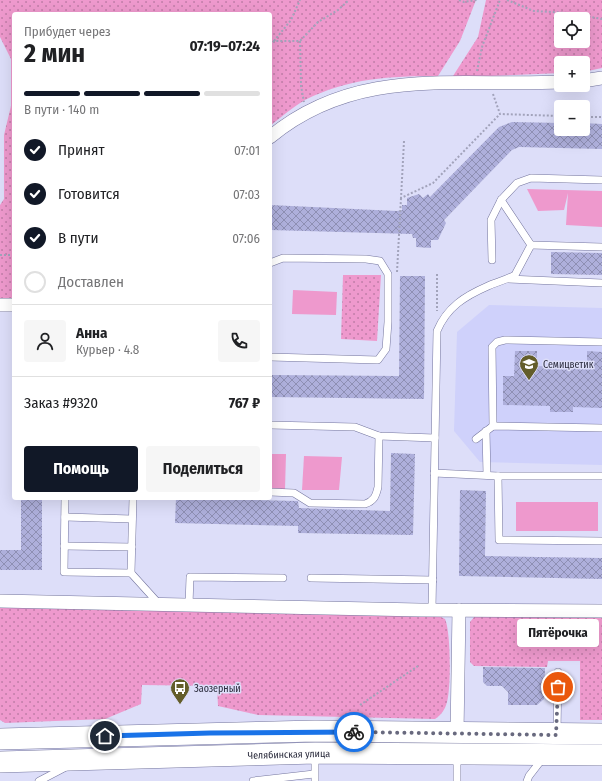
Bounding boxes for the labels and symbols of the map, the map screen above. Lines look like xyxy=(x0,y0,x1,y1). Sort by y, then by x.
school or university icon: Семицветик xyxy=(518,353,540,381)
place label: Семицветик xyxy=(543,359,594,371)
callout: Пятёрочка xyxy=(517,619,599,647)
pin xyxy=(541,670,575,704)
bus stop icon: Заозерный xyxy=(169,677,191,705)
place label: Заозерный xyxy=(194,683,241,695)
courier xyxy=(334,712,374,752)
pin xyxy=(88,719,122,753)
street label: Челябинская улица xyxy=(248,748,330,762)

